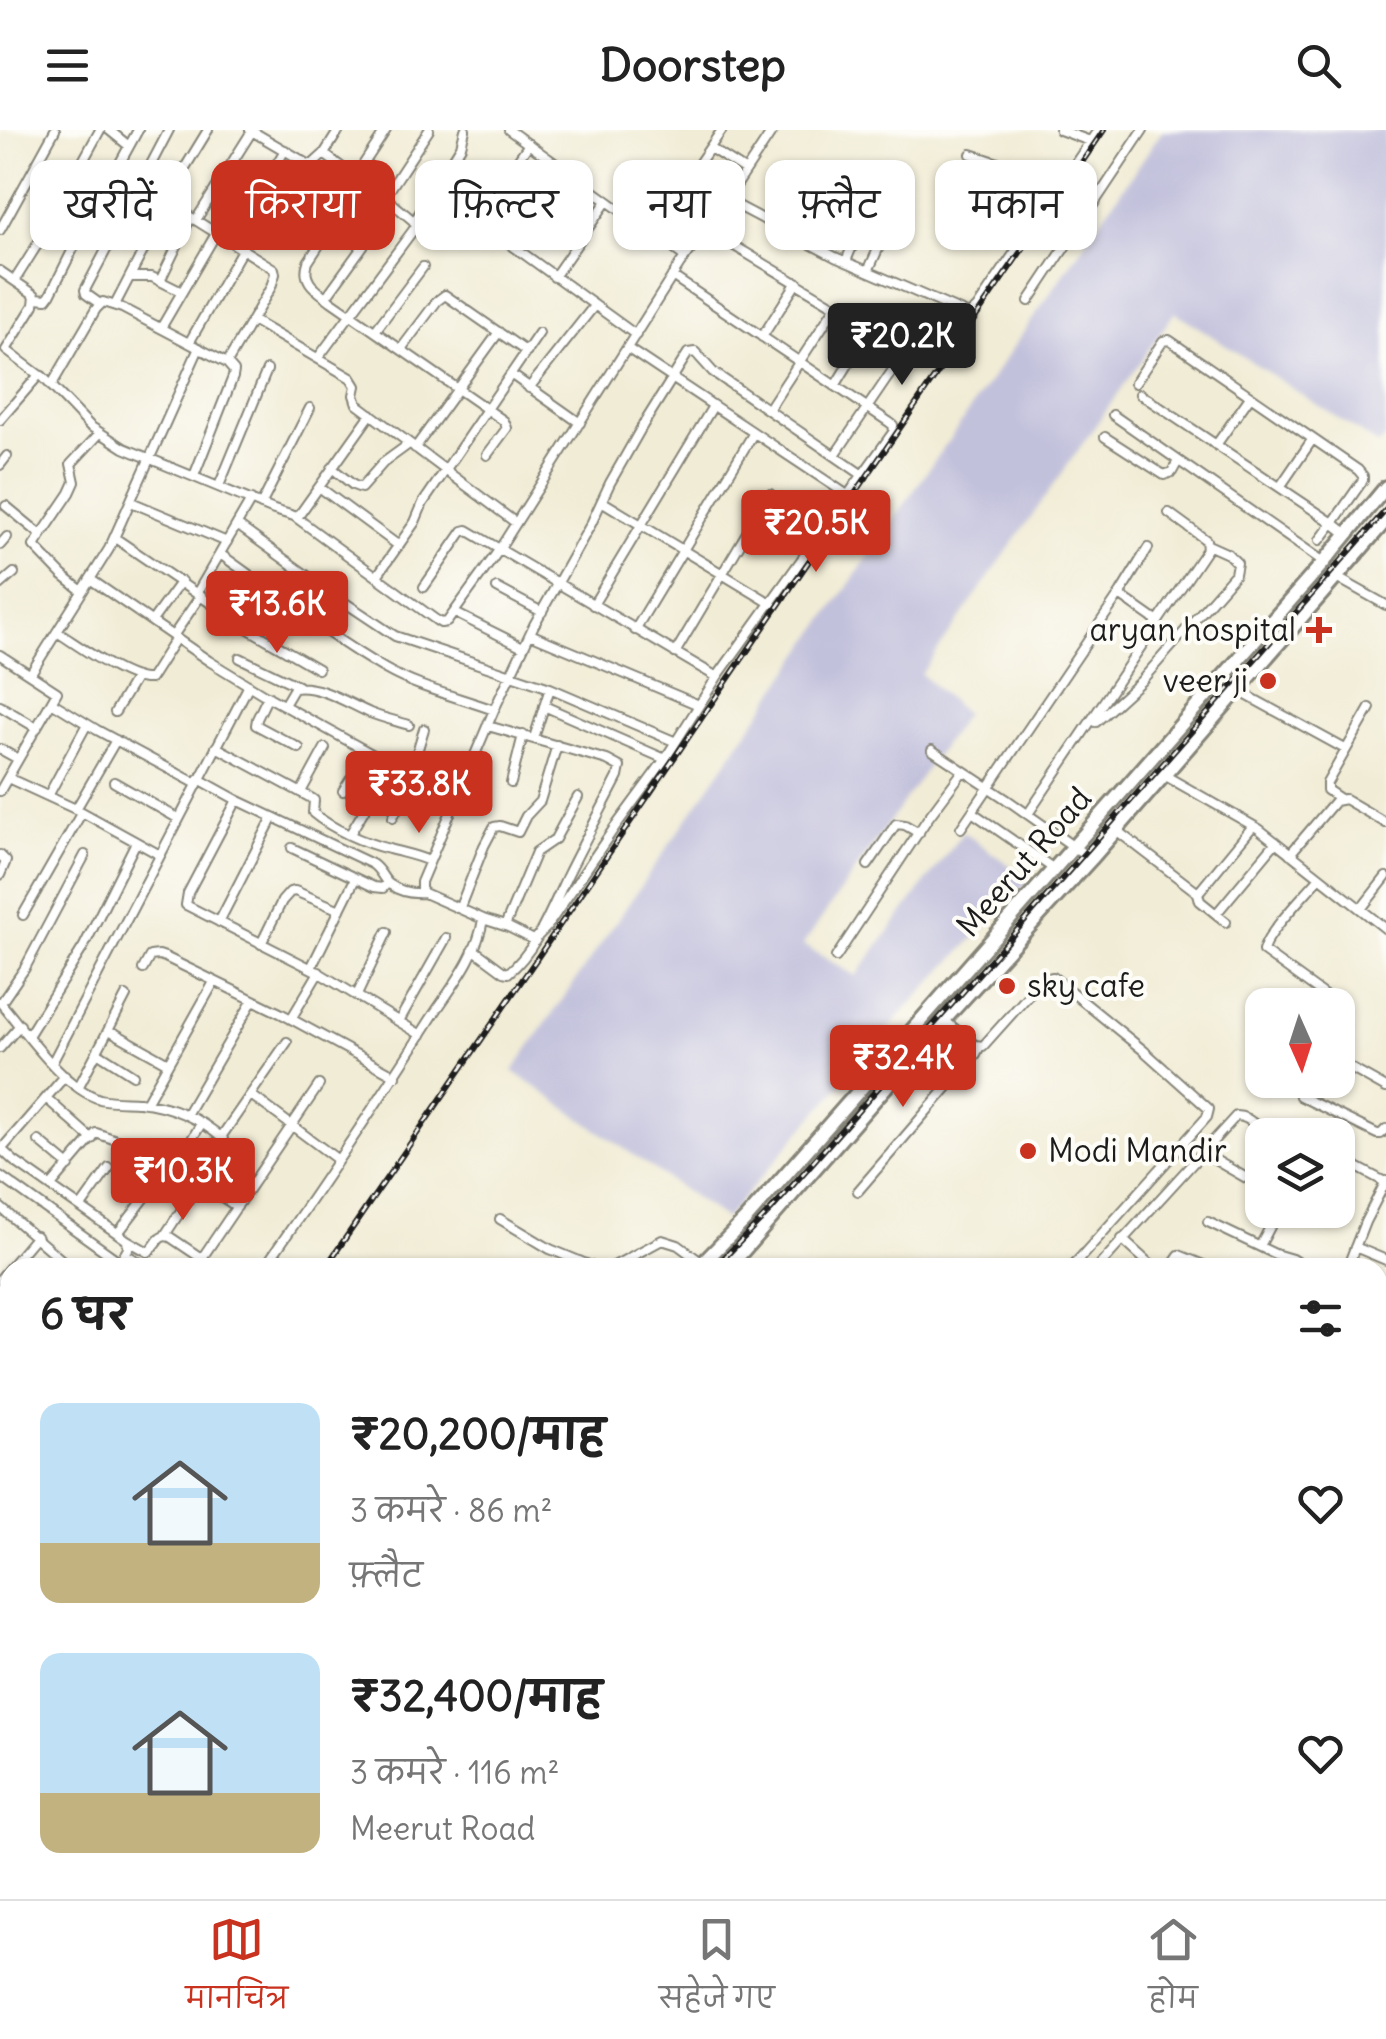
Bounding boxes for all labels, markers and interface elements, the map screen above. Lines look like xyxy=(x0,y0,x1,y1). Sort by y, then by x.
text: Doorstep xyxy=(600,37,786,93)
icon: menu xyxy=(40,38,95,93)
icon: search xyxy=(1291,38,1346,93)
chip: खरीदें xyxy=(30,160,191,250)
chip: किराया xyxy=(211,160,395,250)
chip: फ़िल्टर xyxy=(415,160,593,250)
chip: नया xyxy=(613,160,745,250)
chip: फ़्लैट xyxy=(765,160,915,250)
chip: मकान xyxy=(935,160,1097,250)
pin: ₹20.2K xyxy=(821,303,983,388)
text: ₹20.2K xyxy=(850,315,954,356)
pin: ₹20.5K xyxy=(735,490,897,575)
text: ₹20.5K xyxy=(763,502,869,543)
pin: ₹13.6K xyxy=(196,571,358,656)
text: ₹13.6K xyxy=(228,583,326,624)
place label: aryan hospital xyxy=(1089,609,1296,650)
marker: aryan hospital xyxy=(1306,617,1332,643)
place label: veer ji xyxy=(1163,660,1248,701)
marker: veer ji xyxy=(1257,670,1279,692)
pin: ₹33.8K xyxy=(338,751,500,836)
text: ₹33.8K xyxy=(367,763,471,804)
street label: Meerut Road xyxy=(947,778,1100,945)
place label: sky cafe xyxy=(1027,965,1145,1006)
marker: sky cafe xyxy=(996,975,1018,997)
north arrow xyxy=(1245,988,1355,1098)
map controls xyxy=(1245,988,1355,1228)
pin: ₹32.4K xyxy=(822,1025,984,1110)
text: ₹32.4K xyxy=(852,1037,954,1078)
button: layers xyxy=(1245,1118,1355,1228)
place label: Modi Mandir xyxy=(1048,1130,1227,1171)
pin: ₹10.3K xyxy=(102,1138,264,1223)
marker: Modi Mandir xyxy=(1017,1140,1039,1162)
text: ₹10.3K xyxy=(133,1150,233,1191)
text: 6 घर xyxy=(40,1288,130,1340)
icon: filters xyxy=(1293,1291,1348,1346)
text: ₹20,200/माह xyxy=(350,1408,605,1460)
icon: home xyxy=(120,1443,240,1563)
icon: heart xyxy=(1293,1476,1348,1531)
text: 3 कमरे · 86 m² xyxy=(350,1490,552,1531)
text: फ़्लैट xyxy=(350,1555,423,1596)
text: ₹32,400/माह xyxy=(350,1670,602,1722)
icon: home xyxy=(120,1693,240,1813)
icon: heart xyxy=(1293,1726,1348,1781)
text: 3 कमरे · 116 m² xyxy=(350,1752,559,1793)
text: Meerut Road xyxy=(350,1808,535,1849)
tab: मानचित्र xyxy=(185,1912,288,2029)
tab: सहेजे गए xyxy=(659,1912,775,2029)
tab: होम xyxy=(1146,1912,1201,2029)

